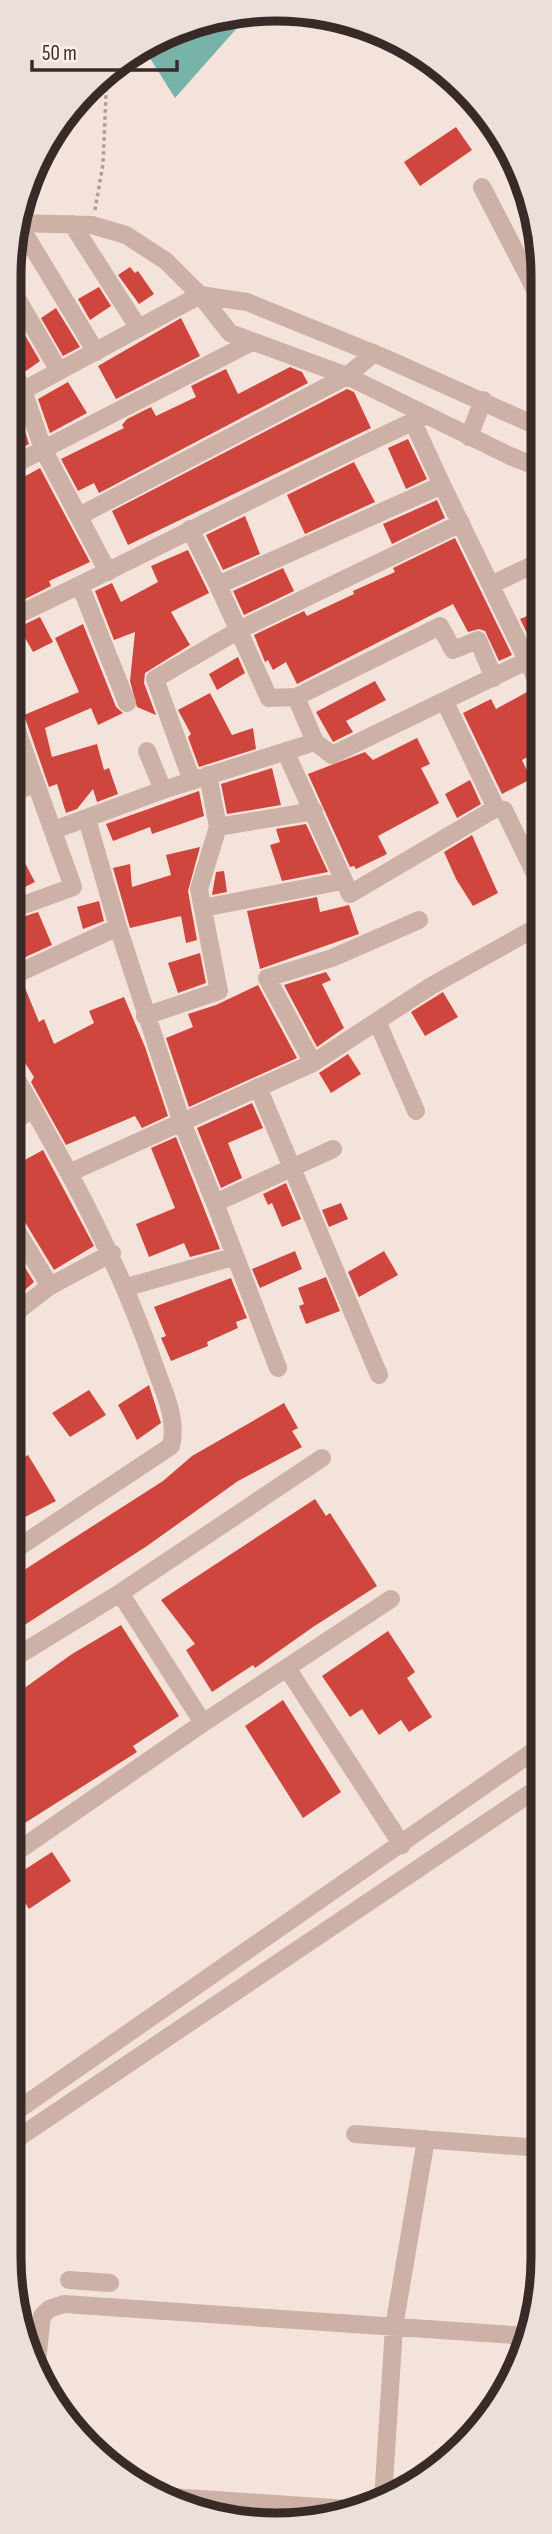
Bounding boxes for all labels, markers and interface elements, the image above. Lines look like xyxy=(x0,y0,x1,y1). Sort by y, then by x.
scale bar xyxy=(32,28,177,72)
text: 50 m xyxy=(42,41,77,66)

